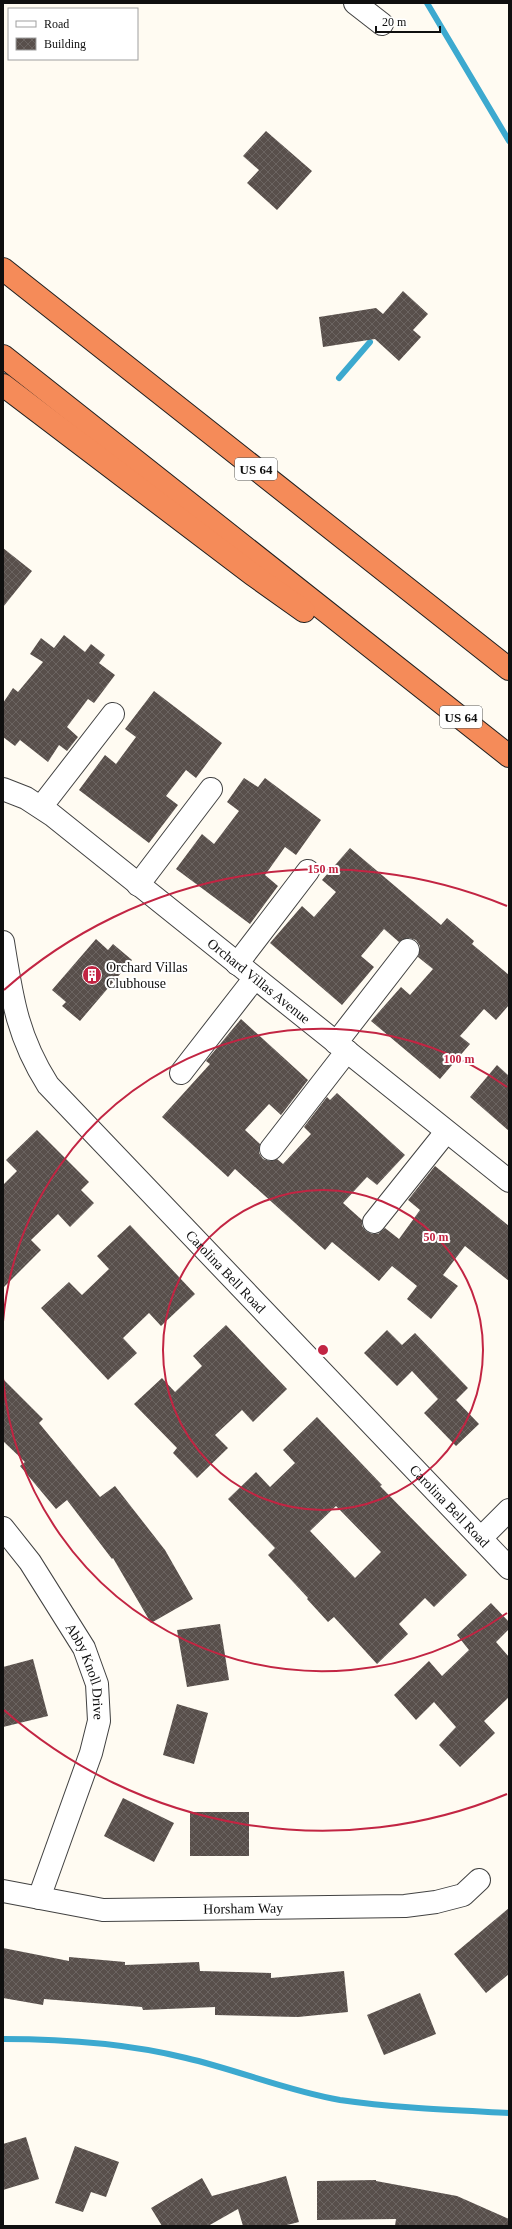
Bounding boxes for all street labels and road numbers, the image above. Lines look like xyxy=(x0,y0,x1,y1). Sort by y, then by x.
road number: US 64 xyxy=(235,458,277,480)
road number: US 64 xyxy=(440,706,482,728)
street label: Orchard Villas Avenue xyxy=(205,935,313,1026)
street label: Carolina Bell Road xyxy=(183,1227,269,1316)
street label: Carolina Bell Road xyxy=(407,1462,492,1550)
street label: Abby Knoll Drive xyxy=(63,1620,106,1720)
street label: Horsham Way xyxy=(203,1900,283,1916)

